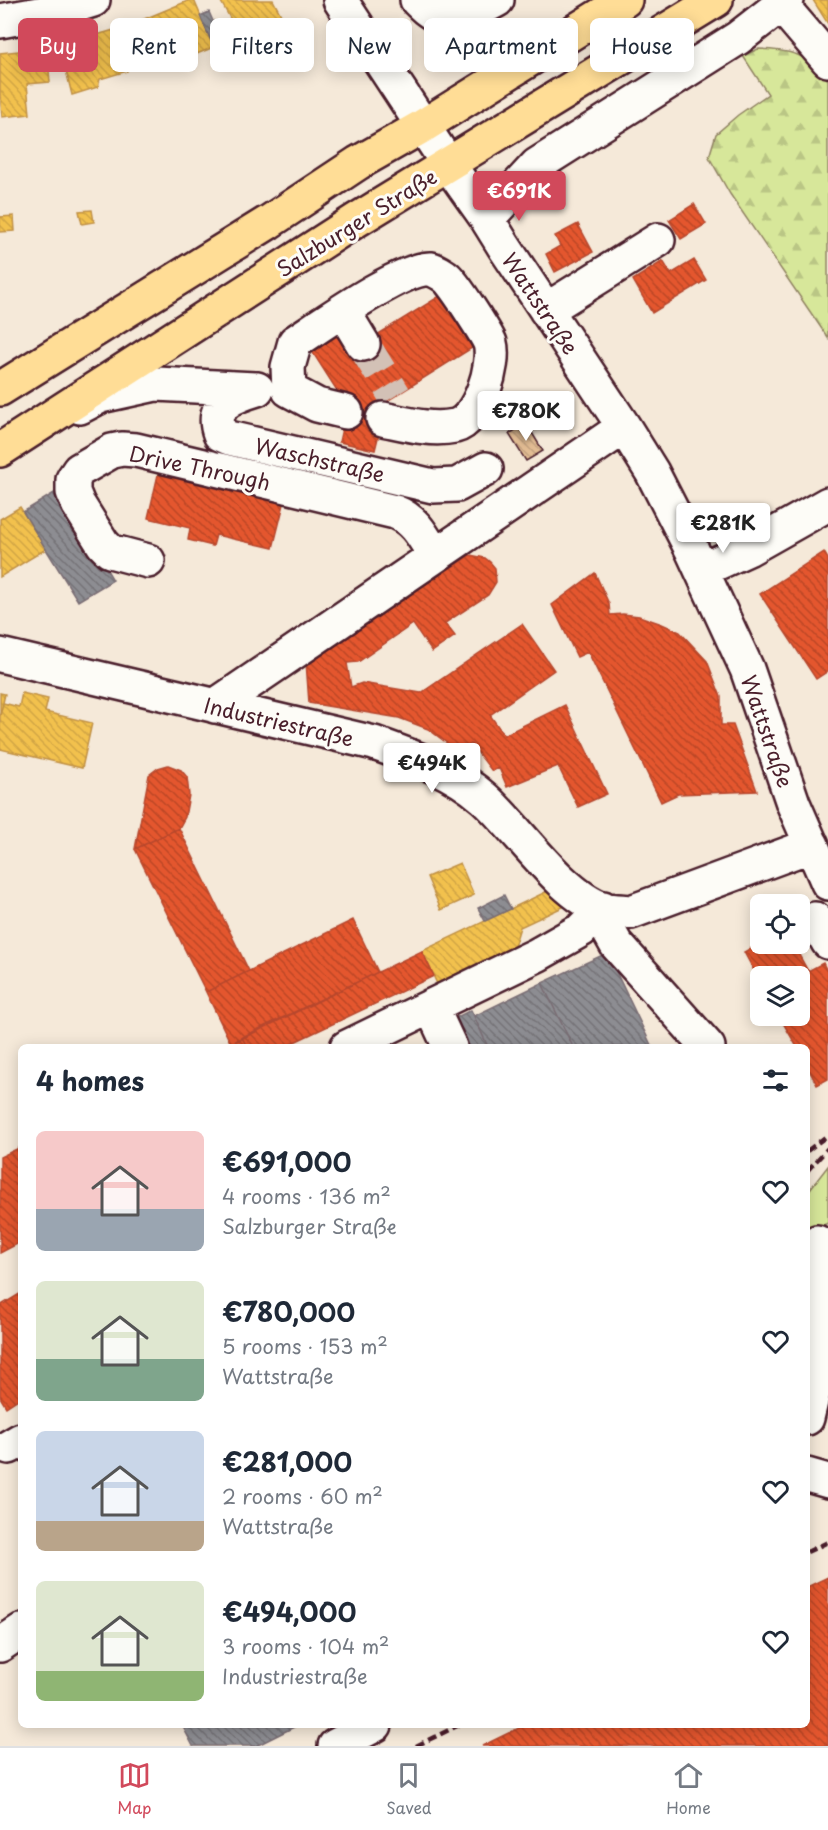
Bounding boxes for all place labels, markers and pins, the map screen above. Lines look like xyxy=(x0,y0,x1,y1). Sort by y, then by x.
pin: €691K xyxy=(477,171,561,222)
pin: €780K xyxy=(484,391,568,442)
pin: €281K xyxy=(681,503,765,554)
pin: €494K xyxy=(390,743,474,794)

